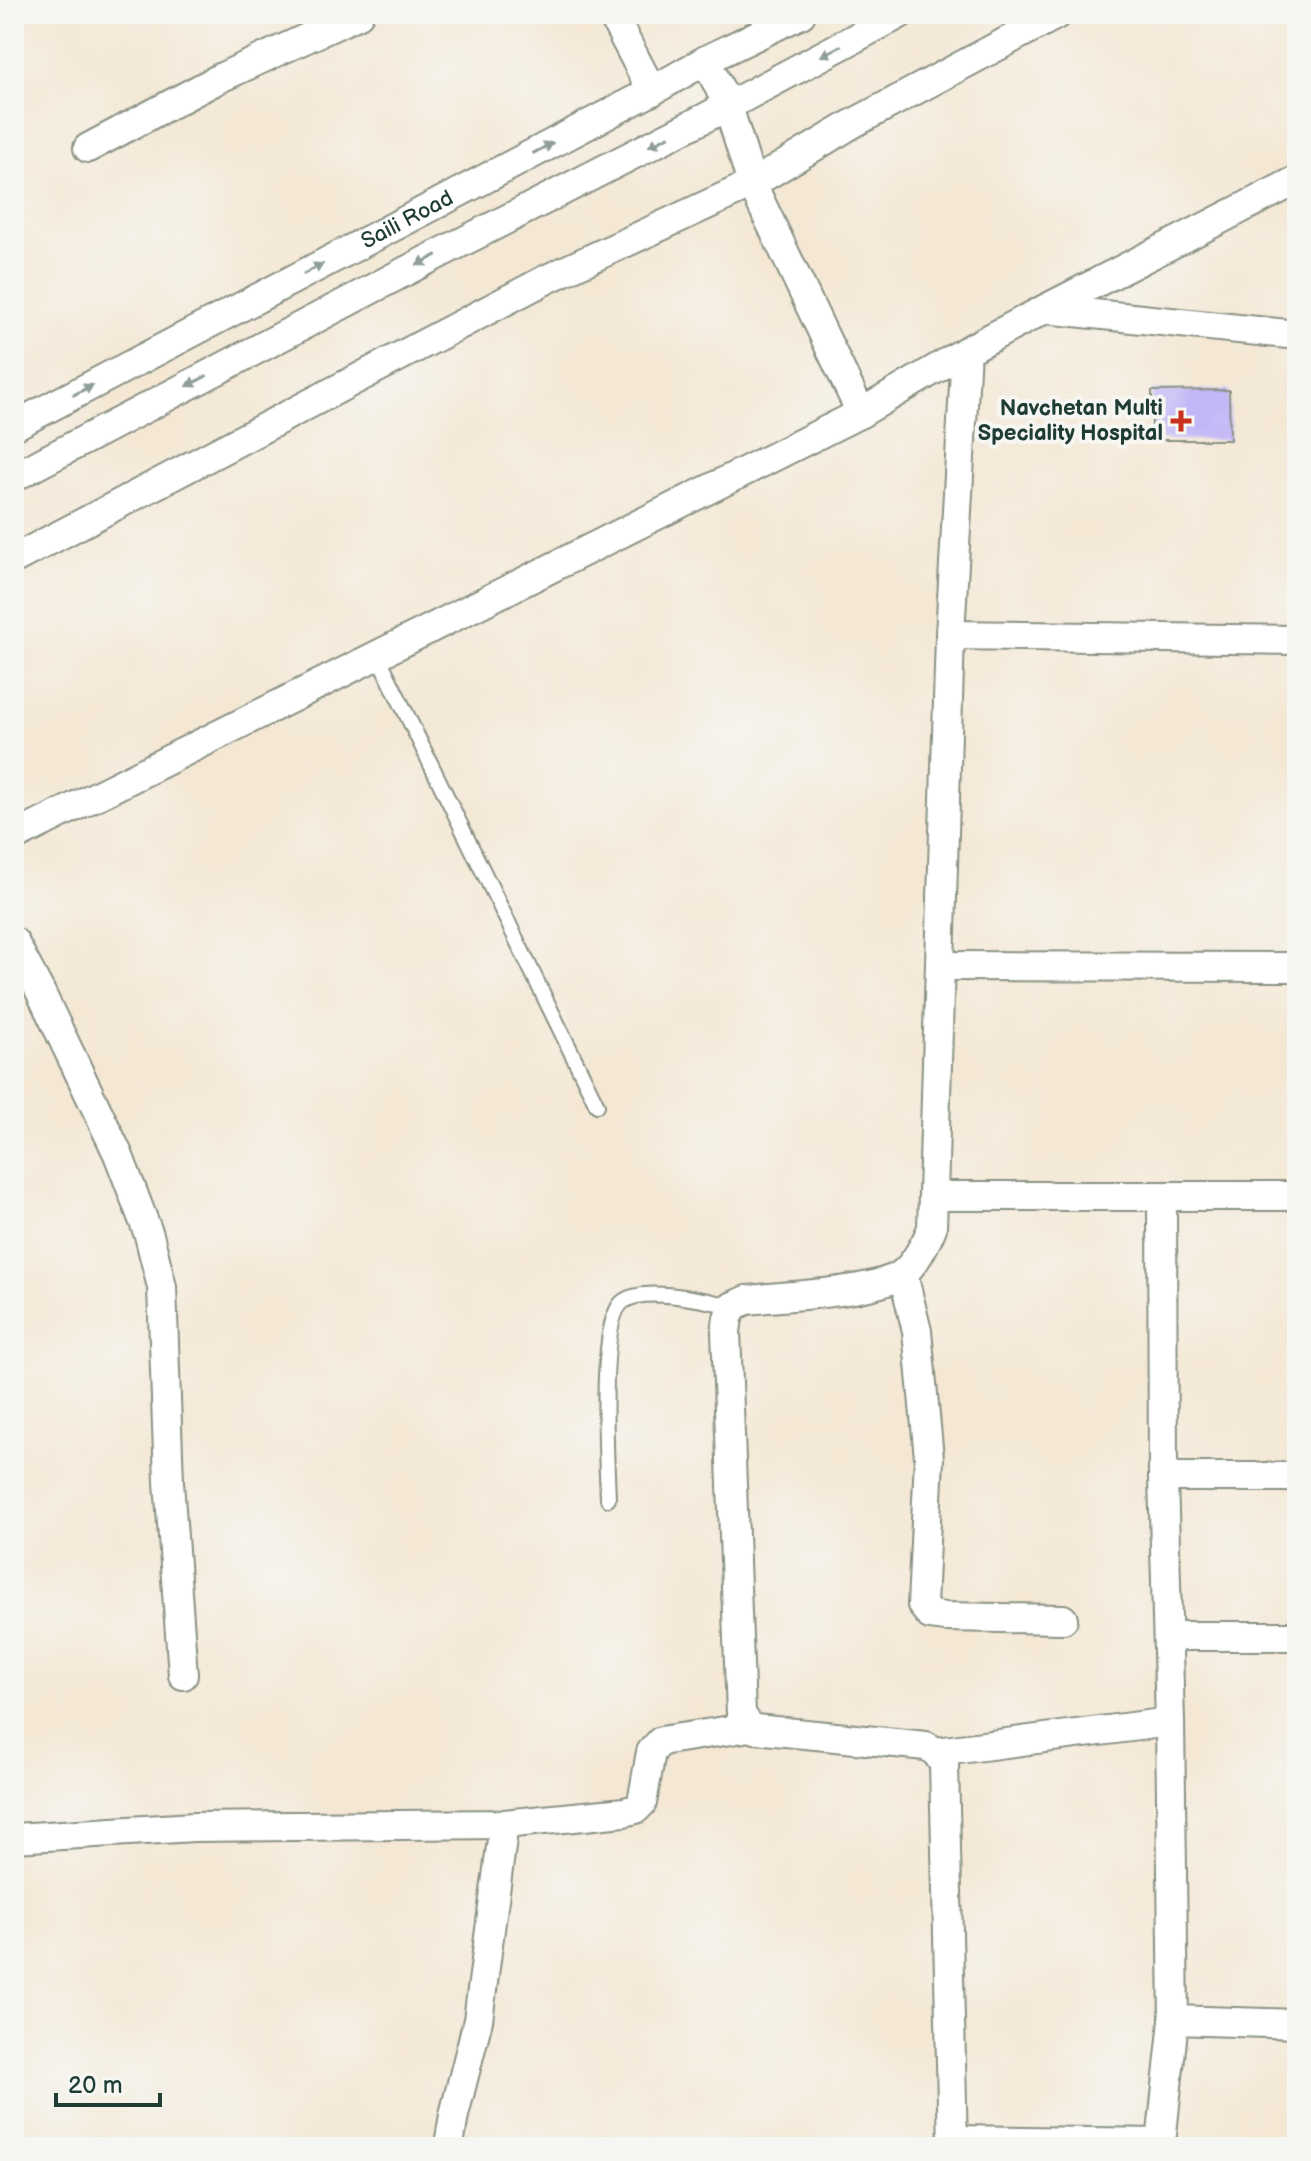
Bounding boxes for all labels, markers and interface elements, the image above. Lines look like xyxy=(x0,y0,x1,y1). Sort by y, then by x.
one-way arrow xyxy=(820,43,842,57)
one-way arrow xyxy=(647,135,670,148)
one-way arrow xyxy=(532,141,555,155)
street label: Saili Road xyxy=(356,184,458,255)
one-way arrow xyxy=(416,253,439,266)
one-way arrow xyxy=(302,262,325,276)
one-way arrow xyxy=(186,374,209,387)
one-way arrow xyxy=(72,383,94,397)
place label: Navchetan Multi Speciality Hospital xyxy=(978,395,1163,447)
marker: Navchetan Multi Speciality Hospital xyxy=(1170,410,1192,432)
scale bar xyxy=(56,2057,160,2107)
text: 20 m xyxy=(68,2071,123,2100)

